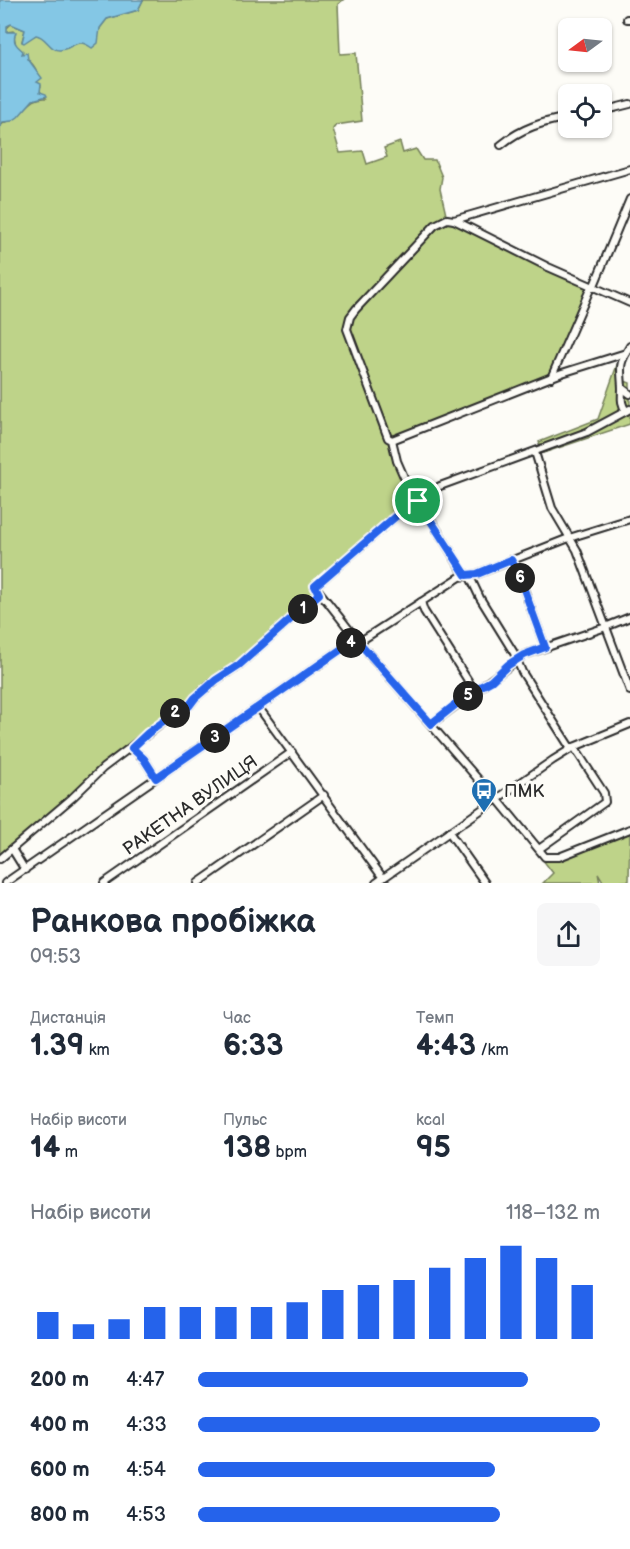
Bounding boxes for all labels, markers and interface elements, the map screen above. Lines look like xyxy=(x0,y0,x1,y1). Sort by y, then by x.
north arrow xyxy=(558,18,612,72)
map controls xyxy=(558,18,612,138)
button: locate xyxy=(558,84,612,138)
pin xyxy=(392,475,443,526)
icon: arrive xyxy=(401,484,434,517)
pin: 6 xyxy=(505,563,535,593)
text: 6 xyxy=(515,568,525,587)
pin: 1 xyxy=(288,594,318,624)
text: 1 xyxy=(300,599,306,618)
pin: 4 xyxy=(336,628,366,658)
text: 4 xyxy=(346,633,356,652)
pin: 5 xyxy=(453,681,483,711)
text: 5 xyxy=(463,686,473,705)
pin: 2 xyxy=(160,698,190,728)
text: 2 xyxy=(170,703,180,722)
pin: 3 xyxy=(200,723,230,753)
text: 3 xyxy=(210,728,220,747)
street label: РАКЕТНА ВУЛИЦЯ xyxy=(119,751,262,860)
bus stop icon: ПМК xyxy=(469,776,499,814)
place label: ПМК xyxy=(504,781,545,802)
text: Ранкова пробіжка xyxy=(30,902,315,942)
button: share xyxy=(537,903,600,966)
text: 09:53 xyxy=(30,945,81,969)
text: Дистанція xyxy=(30,1009,106,1028)
text: Час xyxy=(223,1009,251,1028)
text: Темп xyxy=(416,1009,454,1028)
text: 1.39 xyxy=(30,1028,84,1064)
text: 6:33 xyxy=(223,1028,283,1064)
text: 4:43 xyxy=(416,1028,476,1064)
text: km xyxy=(84,1041,110,1060)
text: /km xyxy=(476,1041,509,1060)
text: Набір висоти xyxy=(30,1111,127,1130)
text: Пульс xyxy=(223,1111,267,1130)
text: kcal xyxy=(416,1111,445,1130)
text: 14 xyxy=(30,1130,60,1166)
text: 138 xyxy=(223,1130,271,1166)
text: 95 xyxy=(416,1130,451,1166)
text: m xyxy=(60,1143,78,1162)
text: bpm xyxy=(271,1143,307,1162)
text: Набір висоти xyxy=(30,1201,151,1225)
text: 118–132 m xyxy=(506,1201,600,1225)
text: 200 m xyxy=(30,1368,89,1392)
text: 4:47 xyxy=(126,1368,164,1392)
text: 400 m xyxy=(30,1413,89,1437)
text: 4:33 xyxy=(126,1413,167,1437)
text: 600 m xyxy=(30,1458,90,1482)
text: 4:54 xyxy=(126,1458,166,1482)
text: 800 m xyxy=(30,1503,89,1527)
text: 4:53 xyxy=(126,1503,166,1527)

